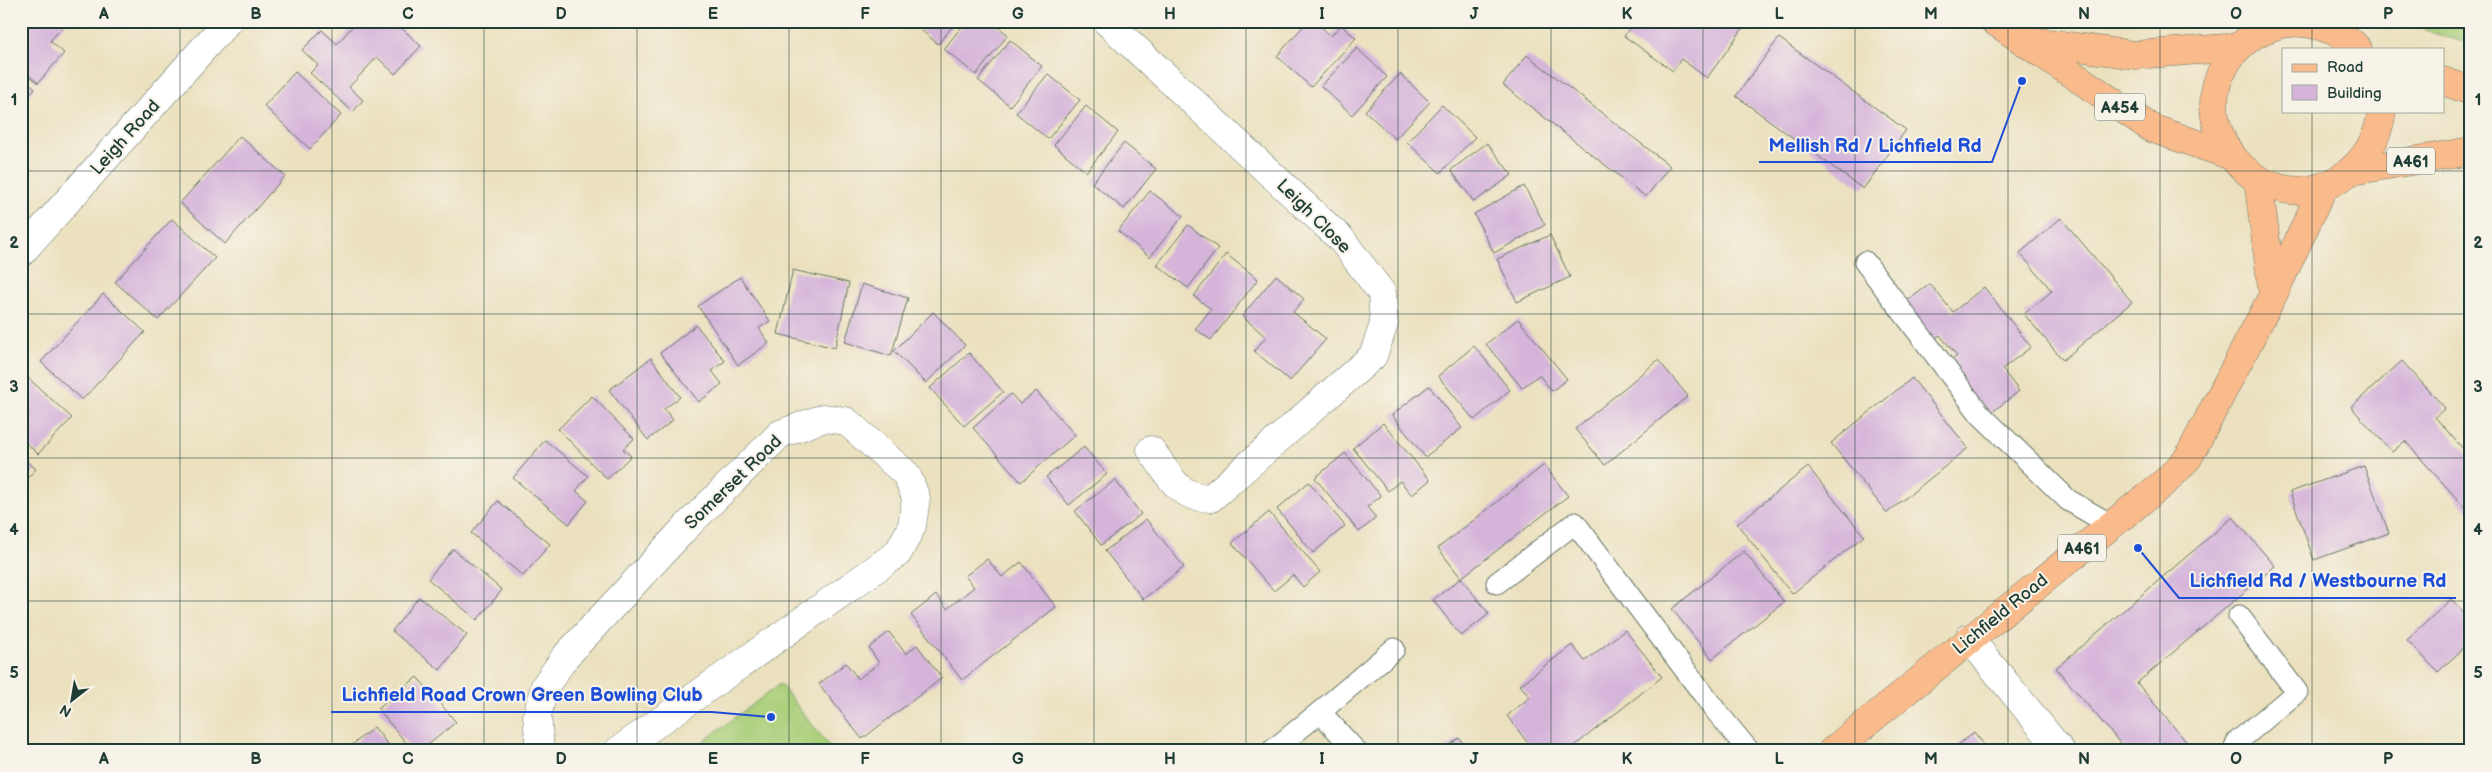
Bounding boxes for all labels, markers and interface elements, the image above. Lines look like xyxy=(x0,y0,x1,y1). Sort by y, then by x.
text: A xyxy=(98,5,109,24)
text: B xyxy=(250,5,262,24)
text: C xyxy=(402,5,414,24)
text: D xyxy=(555,5,567,24)
text: E xyxy=(708,5,718,24)
text: F xyxy=(860,5,870,24)
text: G xyxy=(1012,5,1024,24)
text: H xyxy=(1164,5,1176,24)
text: I xyxy=(1319,5,1325,24)
text: J xyxy=(1470,5,1479,24)
text: K xyxy=(1622,5,1633,24)
text: L xyxy=(1774,5,1784,24)
text: M xyxy=(1924,5,1938,24)
text: N xyxy=(2078,5,2090,24)
text: O xyxy=(2230,5,2242,24)
text: P xyxy=(2383,5,2393,24)
legend xyxy=(2282,48,2444,112)
text: Road xyxy=(2327,58,2363,77)
text: Building xyxy=(2327,84,2382,103)
text: 1 xyxy=(11,91,17,110)
text: 1 xyxy=(2475,91,2481,110)
road number: A454 xyxy=(2095,94,2145,120)
street label: Leigh Road xyxy=(86,96,164,179)
callout: Mellish Rd / Lichfield Rd xyxy=(1759,128,1992,162)
text: Mellish Rd / Lichfield Rd xyxy=(1768,135,1982,158)
road number: A461 xyxy=(2387,148,2435,175)
street label: Leigh Close xyxy=(1272,175,1355,258)
text: 2 xyxy=(9,234,19,253)
text: 2 xyxy=(2473,234,2483,253)
text: 3 xyxy=(9,378,19,397)
text: 3 xyxy=(2473,378,2483,397)
street label: Somerset Road xyxy=(680,431,786,534)
text: 4 xyxy=(9,521,19,540)
text: 4 xyxy=(2473,521,2483,540)
road number: A461 xyxy=(2058,534,2106,562)
callout: Lichfield Rd / Westbourne Rd xyxy=(2179,564,2456,598)
street label: Lichfield Road xyxy=(1949,570,2052,659)
text: Lichfield Rd / Westbourne Rd xyxy=(2190,570,2446,593)
text: 5 xyxy=(9,664,19,683)
text: 5 xyxy=(2473,664,2483,683)
north arrow xyxy=(48,674,98,724)
callout: Lichfield Road Crown Green Bowling Club xyxy=(331,678,712,712)
text: Lichfield Road Crown Green Bowling Club xyxy=(341,684,703,707)
text: N xyxy=(57,701,74,721)
text: A xyxy=(98,750,109,769)
text: B xyxy=(250,750,262,769)
text: C xyxy=(402,750,414,769)
text: D xyxy=(555,750,567,769)
text: E xyxy=(708,750,718,769)
text: F xyxy=(860,750,870,769)
text: G xyxy=(1012,750,1024,769)
text: H xyxy=(1164,750,1176,769)
text: I xyxy=(1319,750,1325,769)
text: J xyxy=(1470,750,1479,769)
text: K xyxy=(1622,750,1633,769)
text: L xyxy=(1774,750,1784,769)
text: M xyxy=(1924,750,1938,769)
text: N xyxy=(2078,750,2090,769)
text: O xyxy=(2230,750,2242,769)
text: P xyxy=(2383,750,2393,769)

